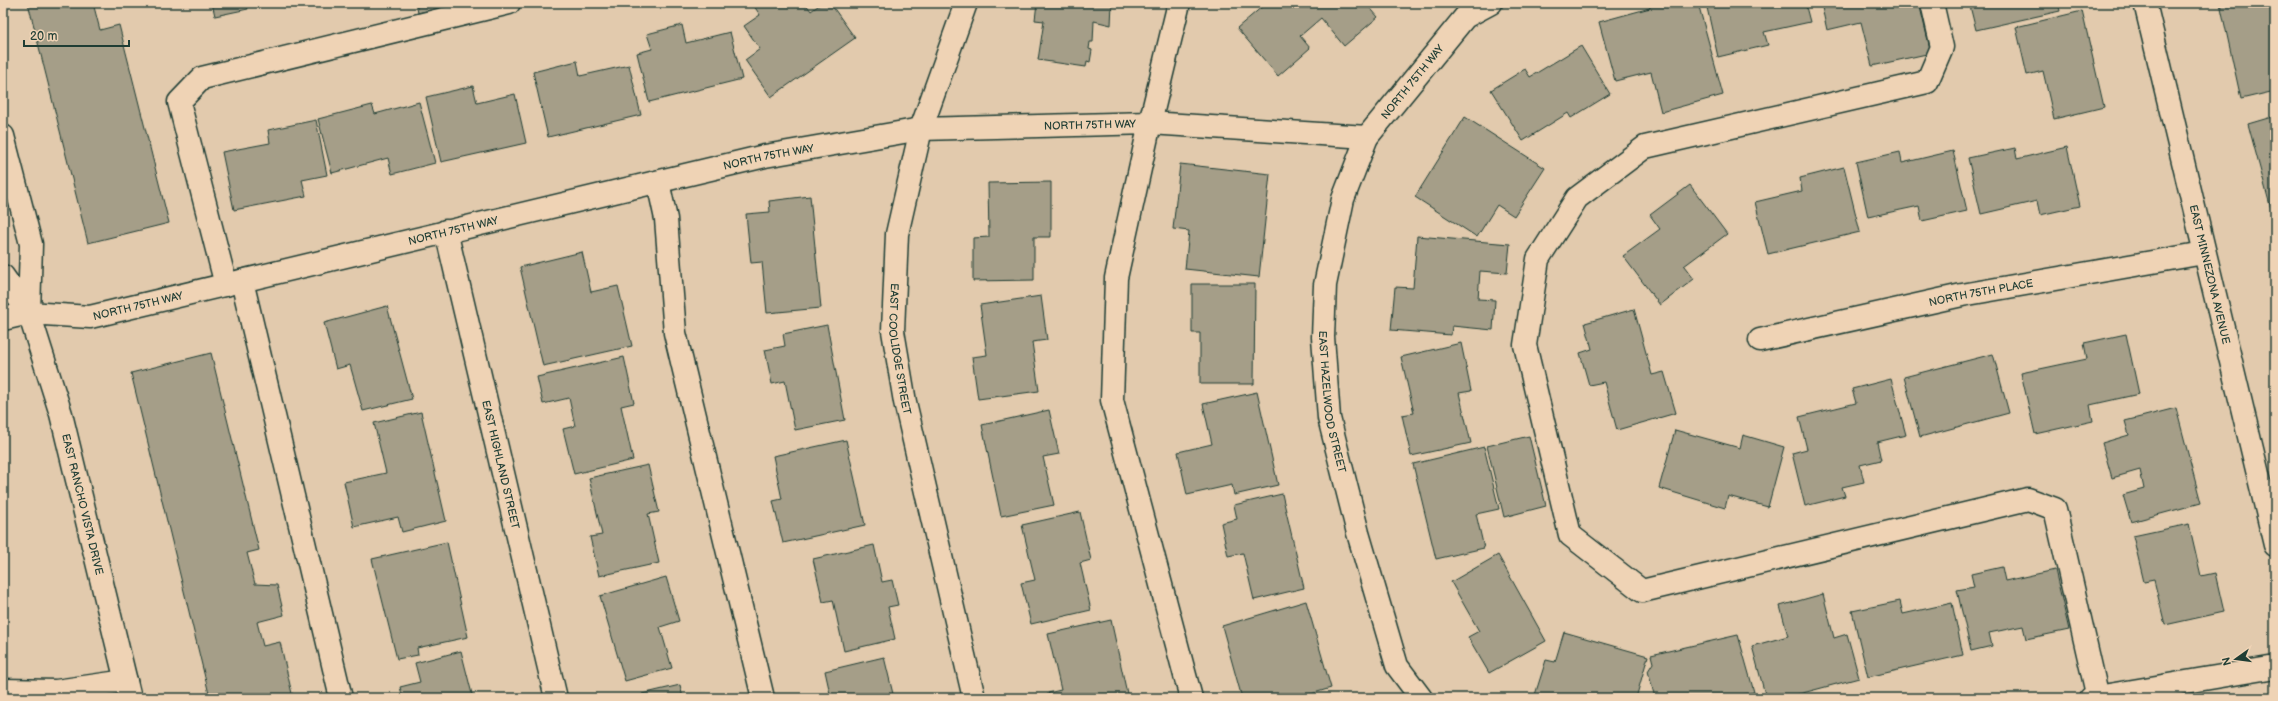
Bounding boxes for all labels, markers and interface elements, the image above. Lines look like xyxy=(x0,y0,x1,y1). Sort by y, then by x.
scale bar xyxy=(24,22,129,48)
text: 20 m xyxy=(30,29,57,44)
street label: NORTH 75TH WAY xyxy=(1378,41,1447,121)
street label: NORTH 75TH WAY xyxy=(1044,117,1137,132)
street label: NORTH 75TH WAY xyxy=(722,141,815,172)
street label: EAST MINNEZONA AVENUE xyxy=(2187,203,2233,345)
street label: NORTH 75TH WAY xyxy=(407,213,500,247)
street label: NORTH 75TH PLACE xyxy=(1927,276,2034,309)
street label: EAST COOLIDGE STREET xyxy=(886,283,914,416)
street label: NORTH 75TH WAY xyxy=(92,288,185,323)
street label: EAST HAZELWOOD STREET xyxy=(1316,330,1349,475)
street label: EAST HIGHLAND STREET xyxy=(480,399,523,531)
street label: EAST RANCHO VISTA DRIVE xyxy=(59,432,106,576)
north arrow xyxy=(2216,639,2256,679)
text: N xyxy=(2219,656,2234,667)

